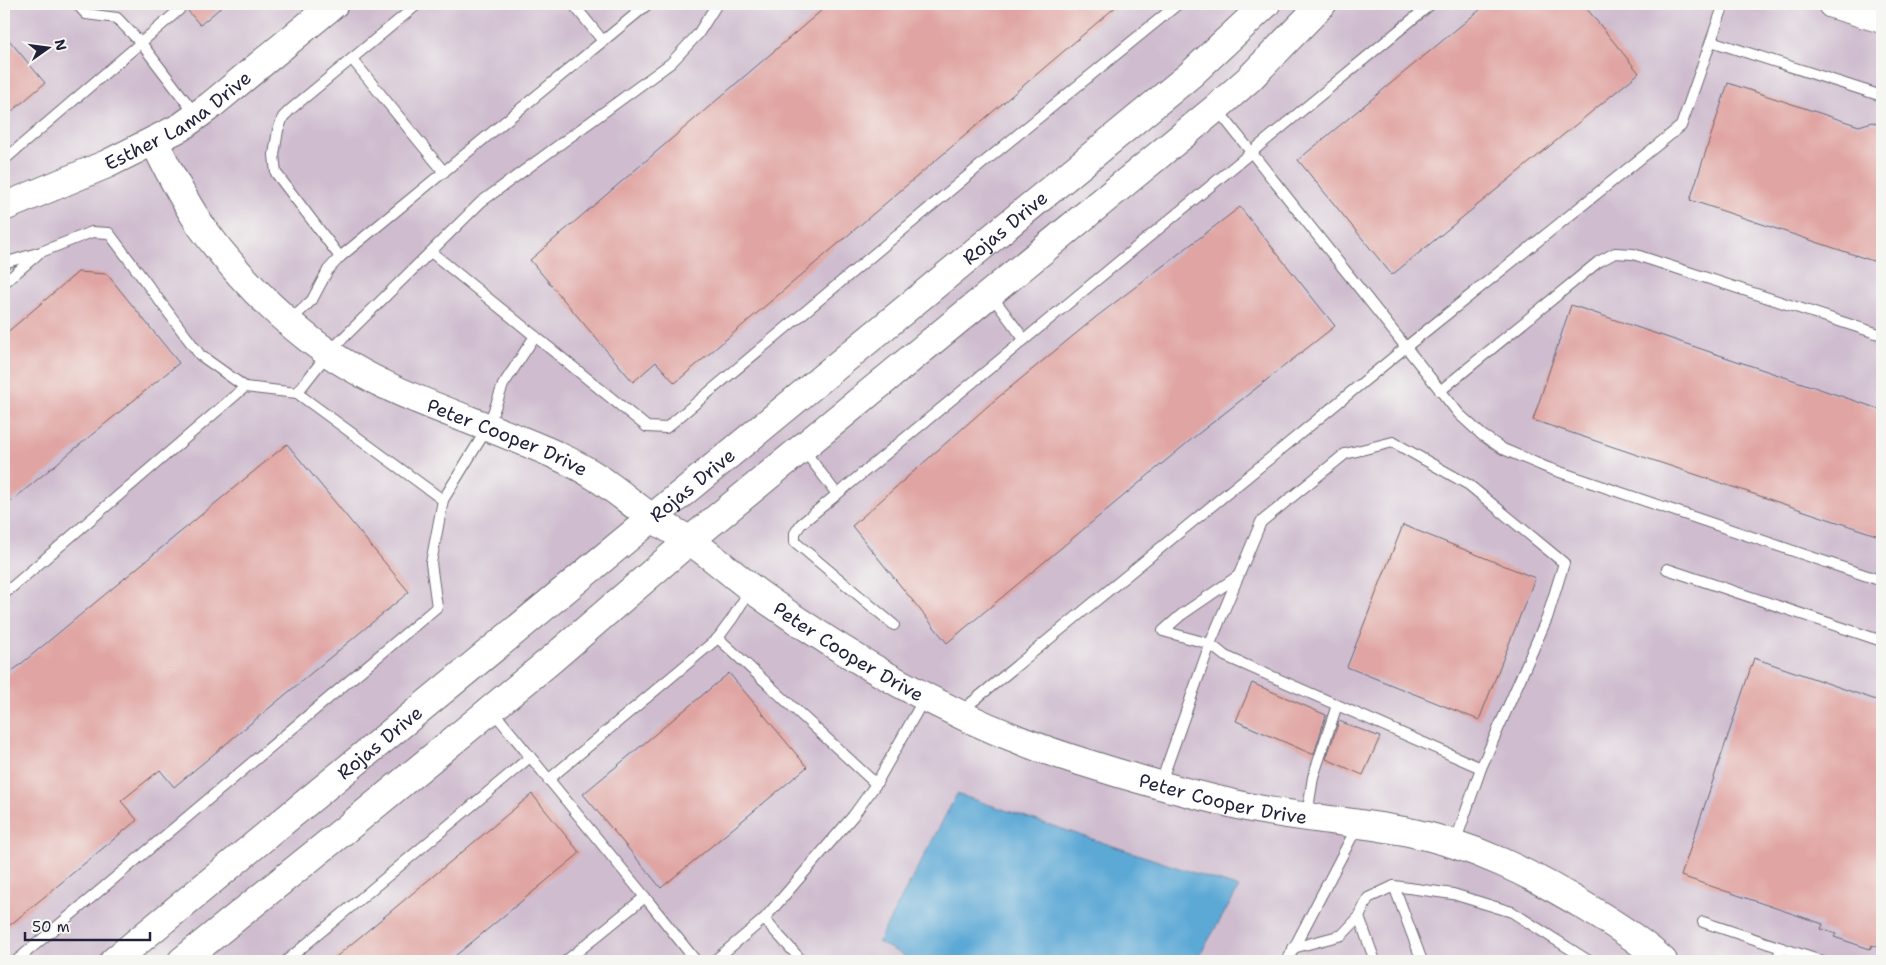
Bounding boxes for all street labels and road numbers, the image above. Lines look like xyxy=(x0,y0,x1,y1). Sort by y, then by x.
street label: Esther Lama Drive xyxy=(100,65,257,176)
street label: Rojas Drive xyxy=(957,185,1053,270)
street label: Peter Cooper Drive xyxy=(423,393,592,482)
street label: Rojas Drive xyxy=(645,443,740,528)
street label: Peter Cooper Drive xyxy=(768,596,928,707)
street label: Rojas Drive xyxy=(332,700,428,785)
street label: Peter Cooper Drive xyxy=(1136,768,1309,830)

